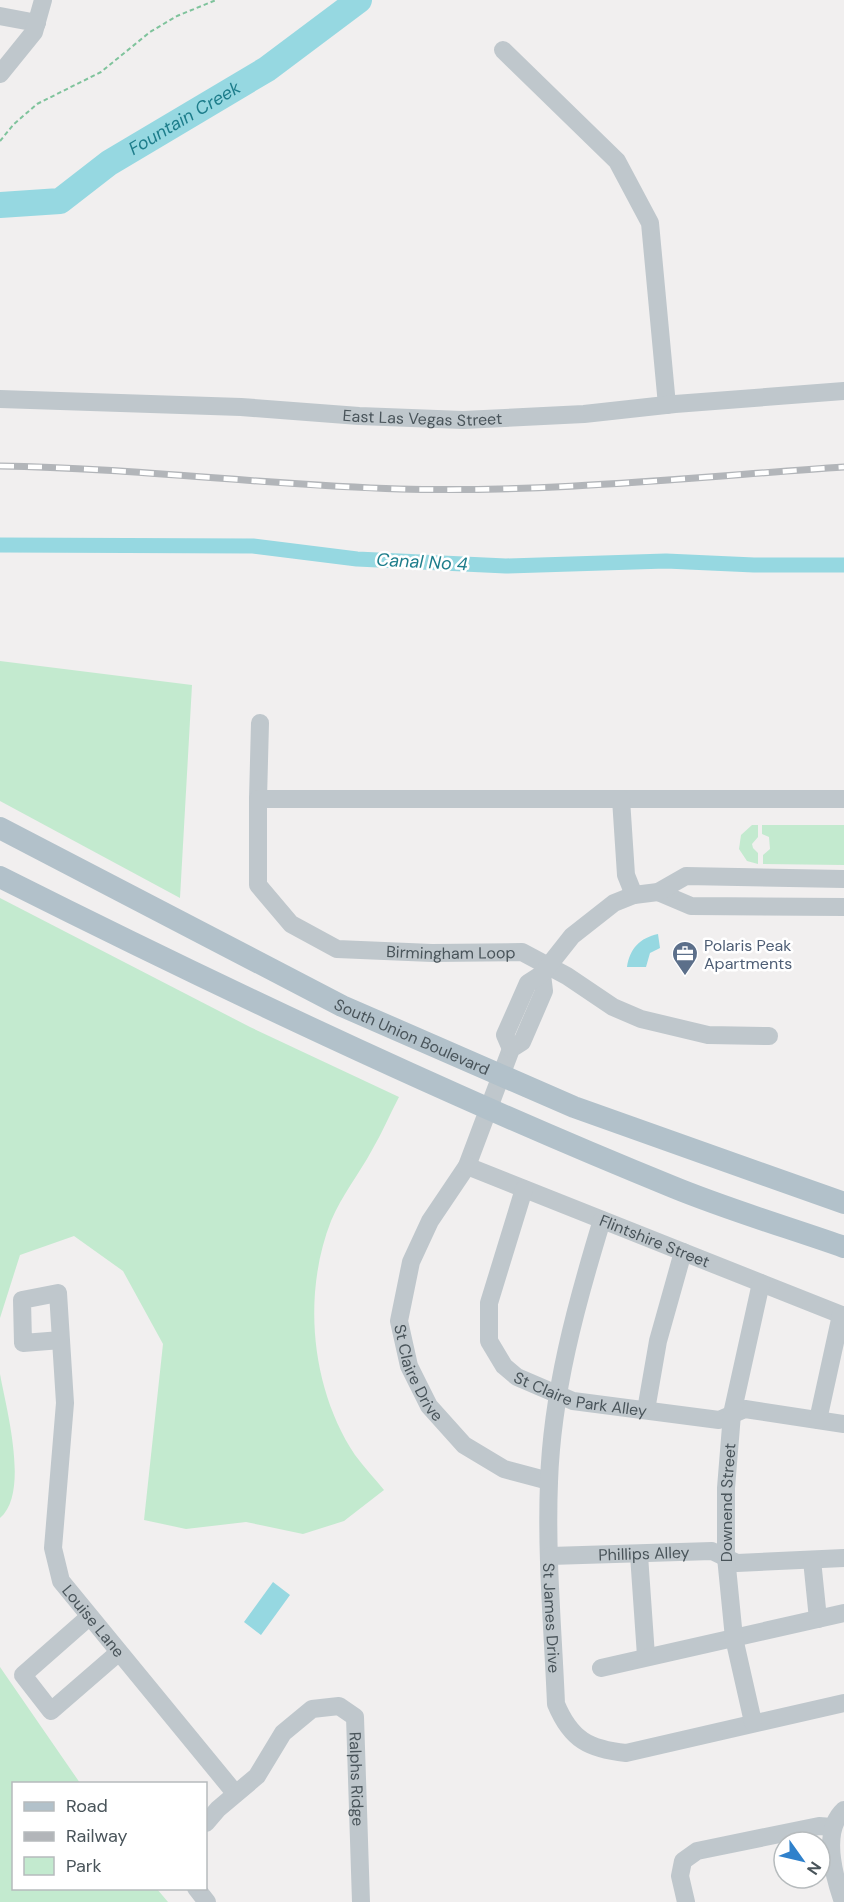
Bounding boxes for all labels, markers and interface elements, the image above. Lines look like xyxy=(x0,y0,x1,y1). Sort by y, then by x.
water label: Fountain Creek xyxy=(124,75,246,161)
street label: East Las Vegas Street xyxy=(342,404,503,431)
water label: Canal No 4 xyxy=(376,548,468,576)
place label: Polaris Peak Apartments xyxy=(704,935,792,974)
office icon: Polaris Peak Apartments xyxy=(670,939,700,977)
street label: Birmingham Loop xyxy=(386,941,516,964)
street label: South Union Boulevard xyxy=(331,993,493,1080)
street label: Flintshire Street xyxy=(596,1209,713,1272)
street label: St Claire Drive xyxy=(389,1322,448,1426)
street label: St Claire Park Alley xyxy=(511,1366,648,1421)
street label: Downend Street xyxy=(716,1442,740,1562)
street label: Phillips Alley xyxy=(598,1541,690,1565)
street label: St James Drive xyxy=(539,1562,565,1674)
street label: Louise Lane xyxy=(58,1580,130,1661)
street label: Ralphs Ridge xyxy=(345,1732,369,1826)
legend xyxy=(12,1782,207,1890)
text: Road xyxy=(66,1794,108,1818)
text: Railway xyxy=(66,1824,128,1848)
north arrow xyxy=(772,1830,832,1890)
text: Park xyxy=(66,1854,102,1878)
text: N xyxy=(802,1857,826,1879)

